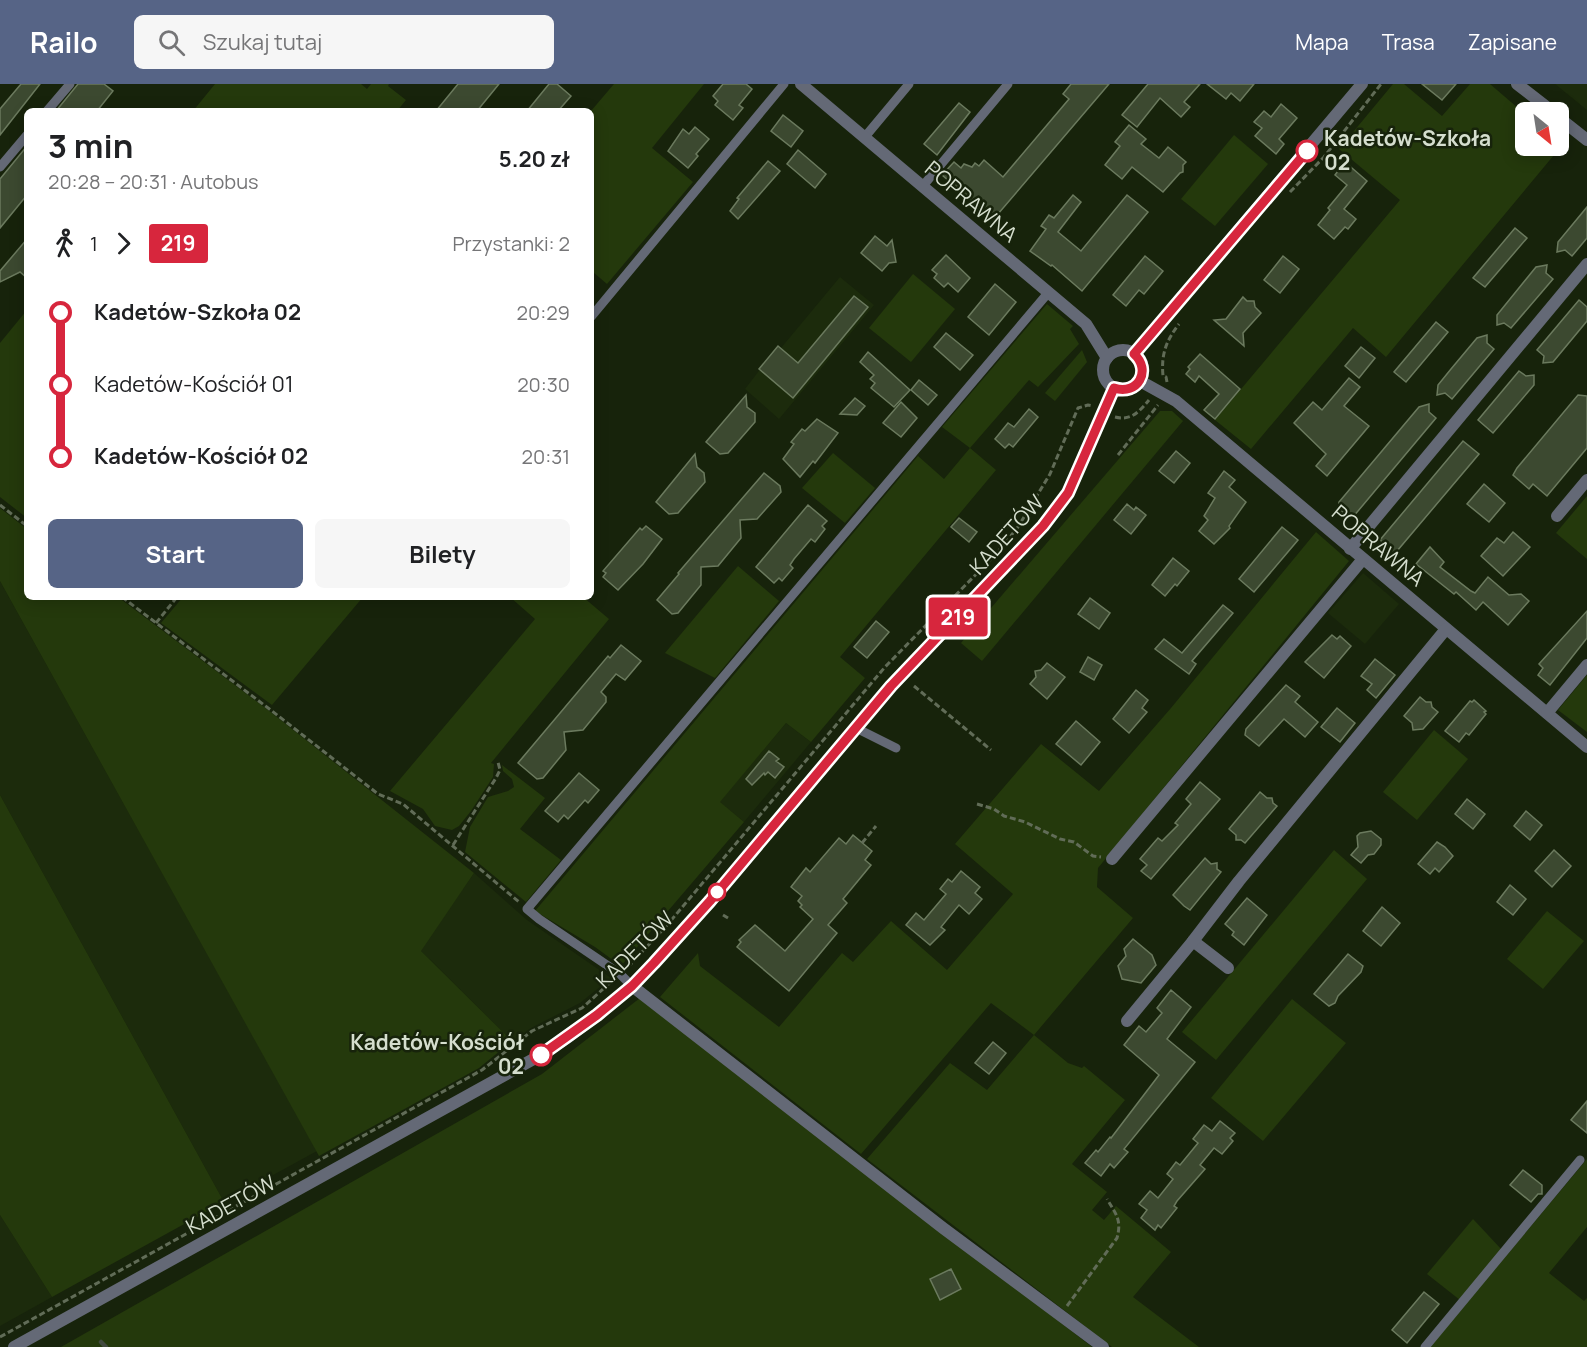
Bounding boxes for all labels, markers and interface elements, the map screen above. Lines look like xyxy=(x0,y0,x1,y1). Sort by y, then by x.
search box xyxy=(134,15,554,69)
text: Railo xyxy=(30,23,98,61)
icon: search xyxy=(155,26,188,59)
text: Szukaj tutaj xyxy=(203,27,322,57)
text: Mapa xyxy=(1295,28,1349,56)
text: Trasa xyxy=(1382,28,1435,56)
text: Zapisane xyxy=(1468,28,1557,56)
north arrow xyxy=(1515,102,1569,156)
map controls xyxy=(1515,102,1569,156)
text: 3 min xyxy=(48,123,133,168)
place label: Kadetów-Szkoła 02 xyxy=(1324,124,1491,176)
marker: Kadetów-Szkoła 02 xyxy=(1296,140,1318,162)
text: 5.20 zł xyxy=(499,144,570,174)
street label: POPRAWNA xyxy=(919,154,1024,248)
text: 20:28 – 20:31 · Autobus xyxy=(48,168,259,195)
icon: walk xyxy=(48,227,81,260)
icon: forward xyxy=(107,227,140,260)
text: 219 xyxy=(161,229,196,257)
text: 1 xyxy=(90,230,98,257)
text: Przystanki: 2 xyxy=(452,230,570,257)
text: Kadetów-Szkoła 02 xyxy=(94,297,301,327)
text: 20:29 xyxy=(517,299,570,326)
text: Kadetów-Kościół 01 xyxy=(94,369,294,399)
text: 20:30 xyxy=(517,371,570,398)
text: Kadetów-Kościół 02 xyxy=(94,441,308,471)
text: 20:31 xyxy=(522,443,570,470)
street label: KADETÓW xyxy=(963,488,1050,580)
street label: POPRAWNA xyxy=(1326,498,1431,592)
button: Start xyxy=(48,519,303,588)
button: Bilety xyxy=(315,519,570,588)
line badge: 219 xyxy=(924,598,992,636)
text: 219 xyxy=(941,603,975,631)
unlabelled marker xyxy=(708,883,726,901)
street label: KADETÓW xyxy=(590,904,679,994)
place label: Kadetów-Kościół 02 xyxy=(350,1028,524,1080)
marker: Kadetów-Kościół 02 xyxy=(530,1044,552,1066)
street label: KADETÓW xyxy=(181,1168,281,1240)

